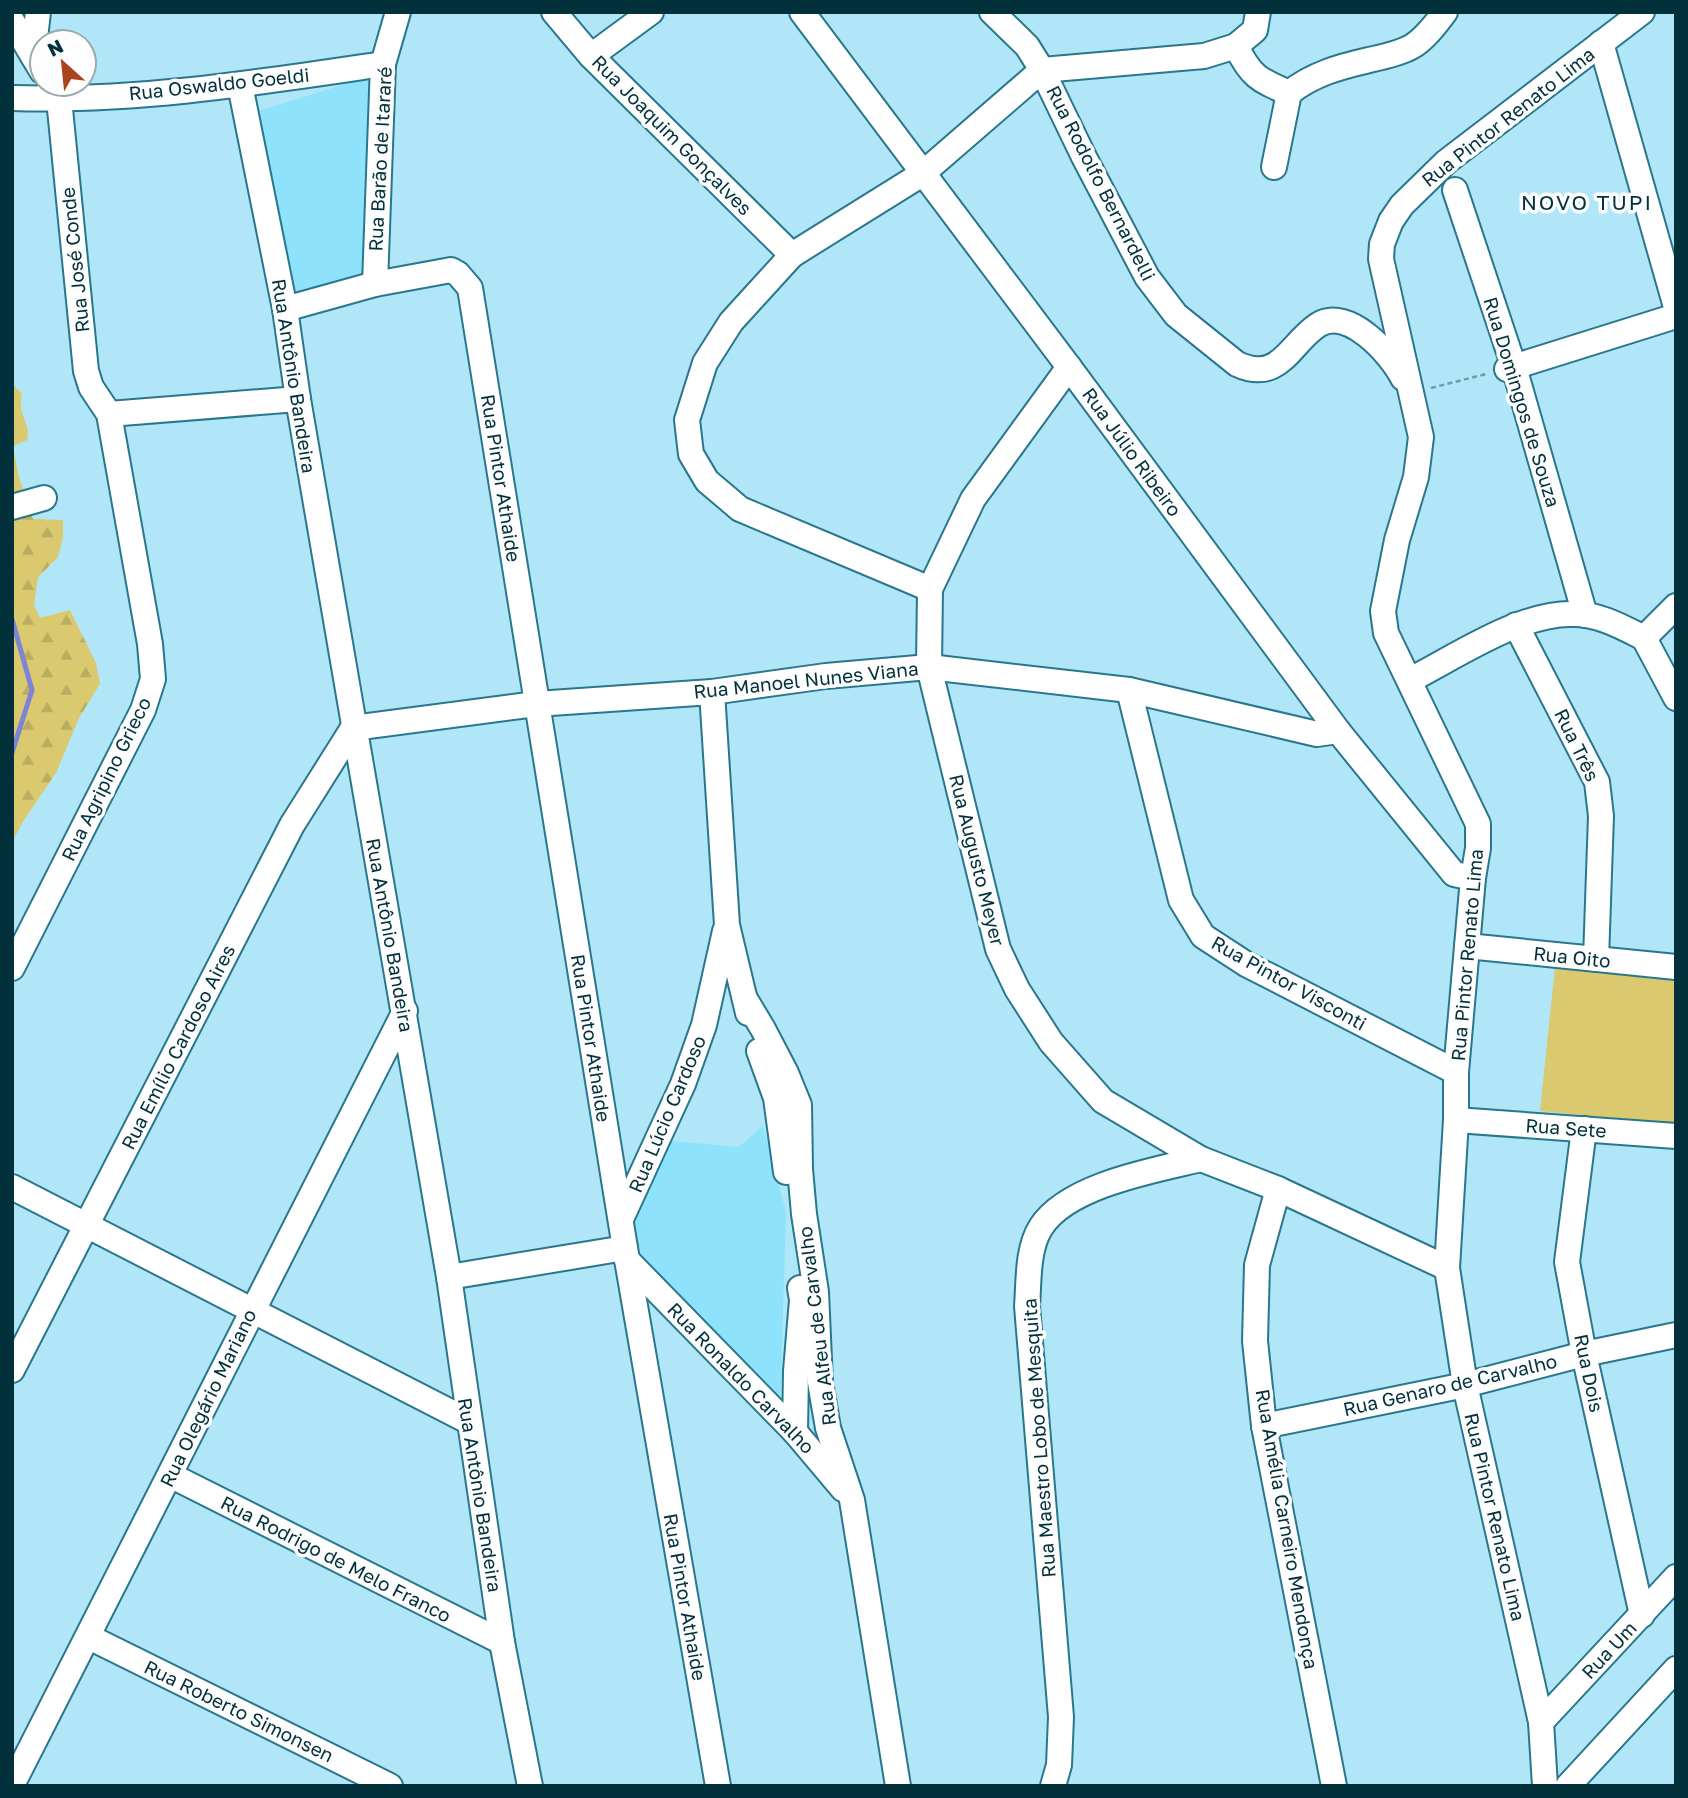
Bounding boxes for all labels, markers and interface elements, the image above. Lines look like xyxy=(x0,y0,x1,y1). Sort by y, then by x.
north arrow xyxy=(28,28,98,98)
text: N xyxy=(43,34,67,61)
street label: Rua Pintor Renato Lima xyxy=(1417,42,1599,191)
street label: Rua Joaquim Gonçalves xyxy=(588,50,757,219)
street label: Rua Oswaldo Goeldi xyxy=(127,63,310,104)
street label: Rua Barão de Itararé xyxy=(363,66,396,252)
street label: Rua Rodolfo Bernardelli xyxy=(1042,81,1161,284)
street label: Rua José Conde xyxy=(55,186,94,334)
district label: NOVO TUPI xyxy=(1521,189,1653,215)
street label: Rua Antônio Bandeira xyxy=(268,277,321,475)
street label: Rua Domingos de Souza xyxy=(1480,294,1565,510)
street label: Rua Júlio Ribeiro xyxy=(1078,383,1187,520)
street label: Rua Pintor Athaide xyxy=(477,392,526,563)
street label: Rua Manoel Nunes Viana xyxy=(692,656,920,703)
street label: Rua Agripino Grieco xyxy=(56,693,155,865)
street label: Rua Três xyxy=(1550,705,1605,785)
street label: Rua Augusto Meyer xyxy=(945,772,1010,949)
street label: Rua Antônio Bandeira xyxy=(362,836,419,1034)
street label: Rua Pintor Renato Lima xyxy=(1446,848,1487,1062)
street label: Rua Pintor Visconti xyxy=(1208,930,1371,1035)
street label: Rua Emílio Cardoso Aires xyxy=(116,940,239,1153)
street label: Rua Oito xyxy=(1532,941,1612,972)
street label: Rua Pintor Athaide xyxy=(567,952,616,1123)
street label: Rua Lúcio Cardoso xyxy=(623,1032,710,1196)
street label: Rua Sete xyxy=(1525,1113,1607,1142)
street label: Rua Alfeu de Carvalho xyxy=(793,1225,840,1427)
street label: Rua Ronaldo Carvalho xyxy=(663,1297,820,1458)
street label: Rua Maestro Lobo de Mesquita xyxy=(1017,1298,1060,1579)
street label: Rua Olegário Mariano xyxy=(154,1305,261,1490)
street label: Rua Dois xyxy=(1570,1332,1609,1414)
street label: Rua Genaro de Carvalho xyxy=(1341,1349,1559,1420)
street label: Rua Amélia Carneiro Mendonça xyxy=(1252,1387,1323,1671)
street label: Rua Antônio Bandeira xyxy=(454,1396,507,1594)
street label: Rua Pintor Renato Lima xyxy=(1460,1411,1531,1623)
street label: Rua Rodrigo de Melo Franco xyxy=(217,1490,455,1627)
street label: Rua Pintor Athaide xyxy=(659,1511,712,1682)
street label: Rua Um xyxy=(1576,1616,1641,1683)
street label: Rua Roberto Simonsen xyxy=(141,1655,338,1766)

